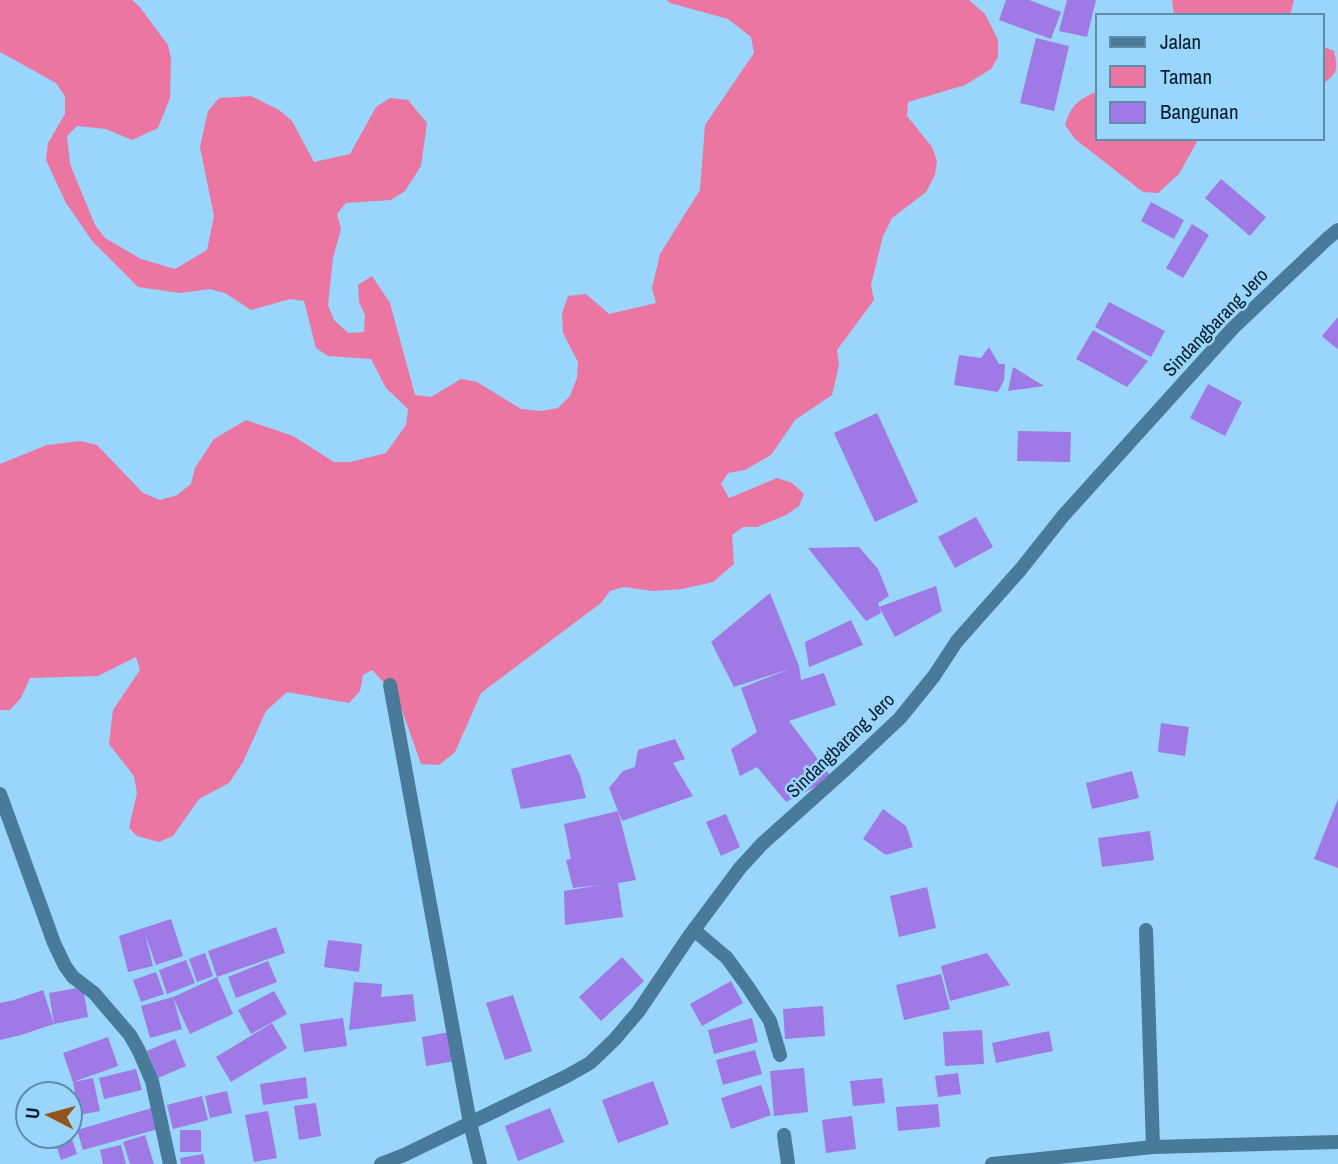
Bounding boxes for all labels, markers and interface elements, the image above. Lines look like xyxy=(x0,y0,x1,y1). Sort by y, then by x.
legend xyxy=(1096,14,1324,140)
text: Jalan xyxy=(1160,27,1201,56)
text: Taman xyxy=(1160,62,1212,91)
text: Bangunan xyxy=(1160,97,1239,126)
street label: Sindangbarang Jero xyxy=(1157,262,1273,382)
street label: Sindangbarang Jero xyxy=(780,687,900,803)
north arrow xyxy=(14,1080,84,1150)
text: U xyxy=(19,1106,46,1120)

